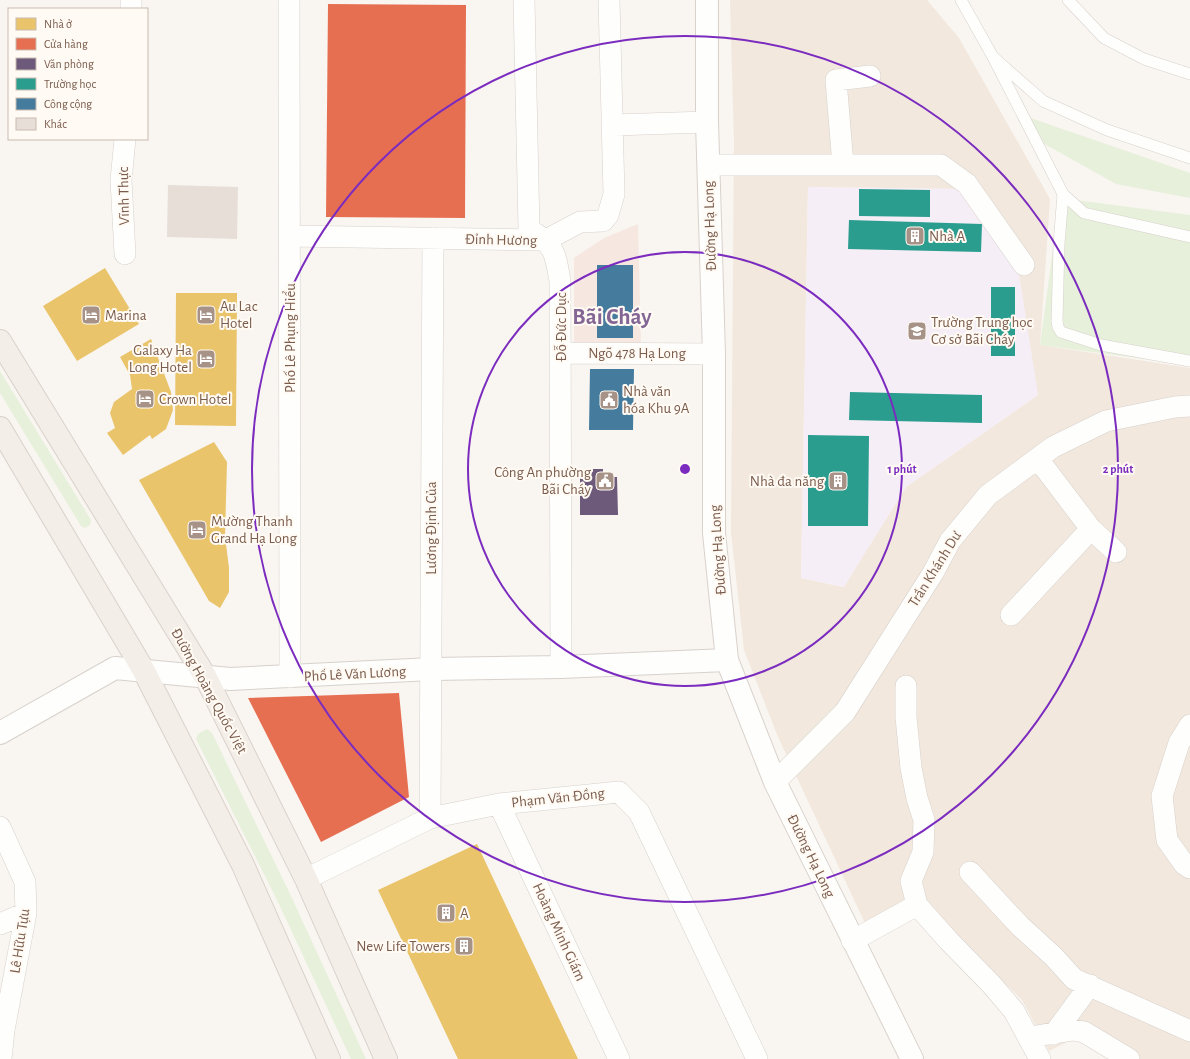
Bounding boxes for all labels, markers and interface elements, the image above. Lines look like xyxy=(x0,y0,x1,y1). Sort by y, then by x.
legend xyxy=(8,8,148,140)
text: Nhà ở xyxy=(44,18,72,30)
text: Cửa hàng xyxy=(44,38,88,50)
text: Văn phòng xyxy=(44,58,94,70)
text: Trường học xyxy=(44,78,96,90)
text: Công cộng xyxy=(44,98,92,110)
text: Khác xyxy=(44,118,67,130)
street label: Vĩnh Thực xyxy=(116,166,132,225)
street label: Đường Hạ Long xyxy=(701,180,719,272)
building icon: Nhà A xyxy=(904,225,926,247)
place label: Nhà A xyxy=(929,229,965,244)
street label: Đỉnh Hương xyxy=(465,232,538,248)
street label: Phố Lê Phụng Hiểu xyxy=(282,283,298,393)
street label: Đỗ Đức Dục xyxy=(553,292,569,362)
place label: Au Lac Hotel xyxy=(220,299,258,331)
hotel icon: Marina xyxy=(80,304,102,326)
hotel icon: Au Lac Hotel xyxy=(195,304,217,326)
district label: Bãi Cháy xyxy=(572,306,652,329)
place label: Marina xyxy=(105,308,147,323)
place label: Trường Trung học Cơ sở Bãi Cháy xyxy=(931,315,1033,347)
school or university icon: Trường Trung học Cơ sở Bãi Cháy xyxy=(906,320,928,342)
place label: Galaxy Ha Long Hotel xyxy=(129,343,192,375)
street label: Ngõ 478 Hạ Long xyxy=(588,346,687,361)
hotel icon: Galaxy Ha Long Hotel xyxy=(195,348,217,370)
place label: Nhà văn hóa Khu 9A xyxy=(623,384,690,416)
hotel icon: Crown Hotel xyxy=(134,388,156,410)
public building icon: Nhà văn hóa Khu 9A xyxy=(598,389,620,411)
place label: Crown Hotel xyxy=(159,392,231,407)
centre of rings xyxy=(678,462,692,476)
text: 1 phút xyxy=(887,463,917,475)
text: 2 phút xyxy=(1103,463,1133,475)
place label: Công An phường Bãi Cháy xyxy=(494,465,592,497)
public building icon: Công An phường Bãi Cháy xyxy=(594,470,616,492)
building icon: Nhà đa năng xyxy=(827,470,849,492)
place label: Nhà đa năng xyxy=(750,474,825,489)
street label: Lương Định Của xyxy=(424,481,439,575)
street label: Đường Hạ Long xyxy=(707,504,729,596)
place label: Mường Thanh Grand Hạ Long xyxy=(211,514,298,546)
hotel icon: Mường Thanh Grand Hạ Long xyxy=(186,519,208,541)
street label: Trần Khánh Dư xyxy=(906,528,964,610)
street label: Đường Hoàng Quốc Việt xyxy=(168,626,250,757)
street label: Phố Lê Văn Lương xyxy=(303,664,407,684)
street label: Phạm Văn Đồng xyxy=(511,786,606,810)
street label: Đường Hạ Long xyxy=(784,812,838,901)
street label: Hoàng Minh Giám xyxy=(530,881,588,983)
building icon: A xyxy=(435,902,457,924)
place label: A xyxy=(460,906,469,921)
street label: Lê Hữu Tựu xyxy=(7,907,33,974)
building icon: New Life Towers xyxy=(453,935,475,957)
place label: New Life Towers xyxy=(356,939,450,954)

